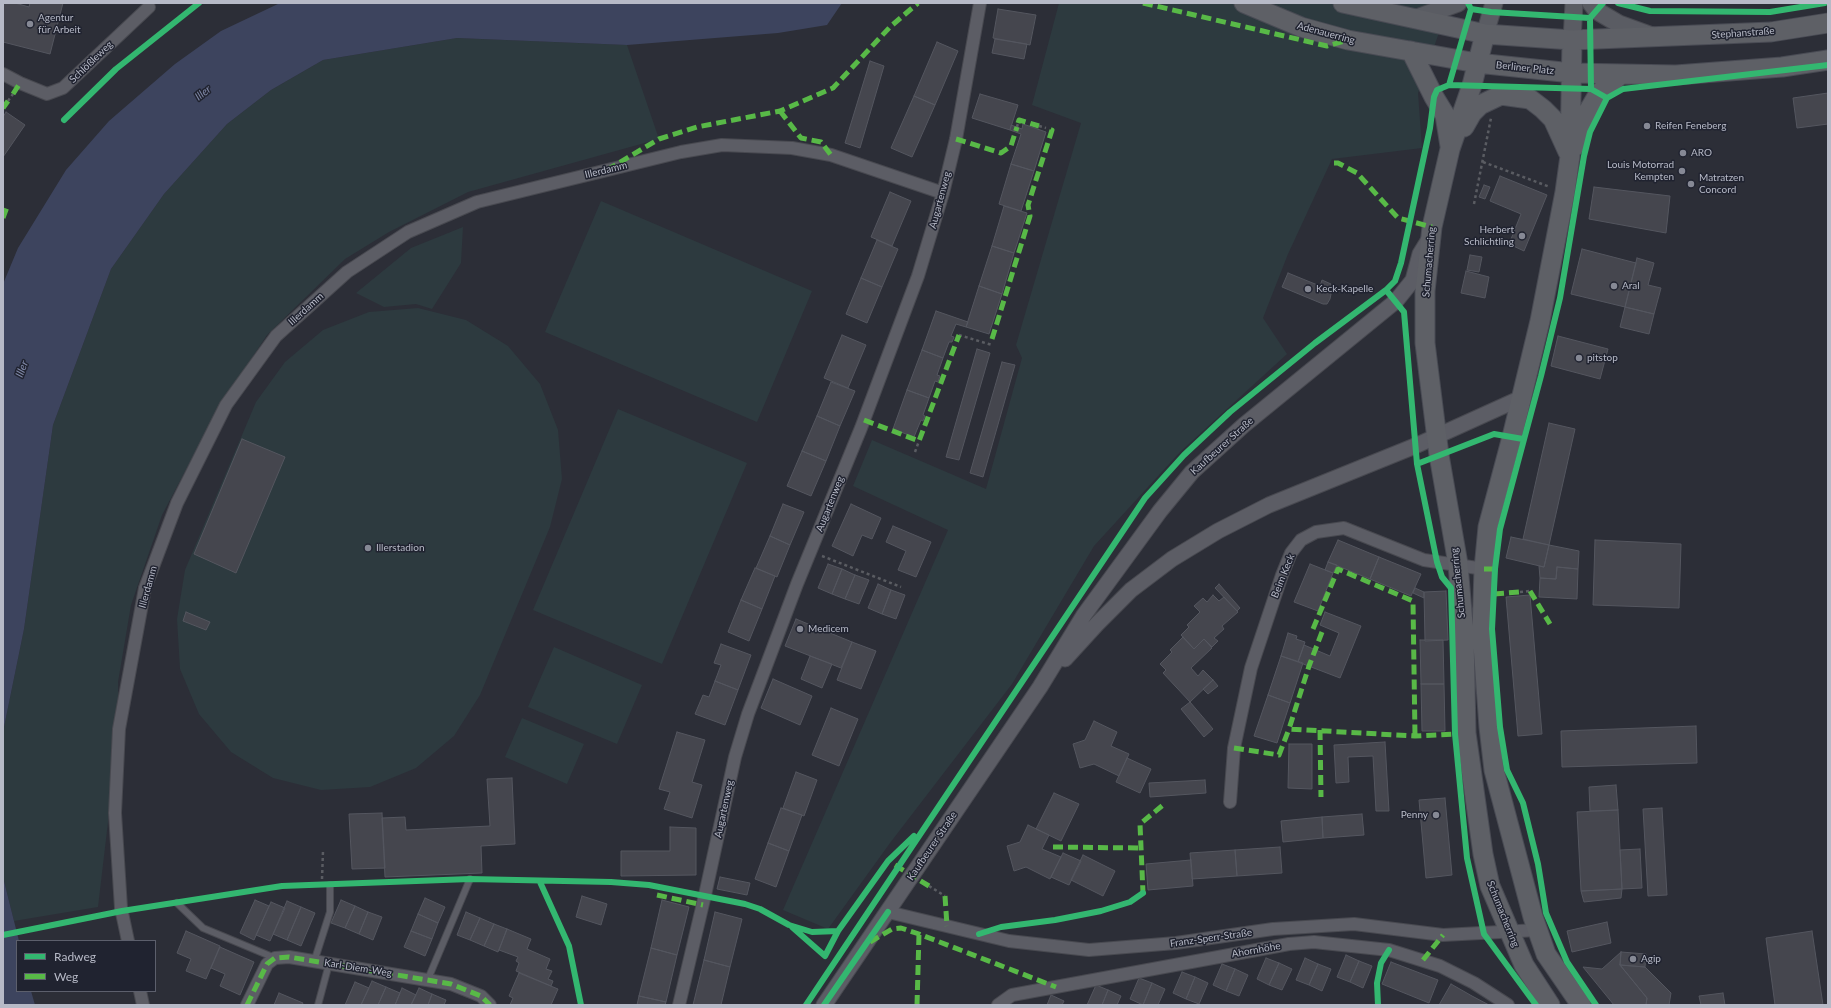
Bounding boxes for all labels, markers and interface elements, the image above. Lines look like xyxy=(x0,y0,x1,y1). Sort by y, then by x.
place label: Agentur für Arbeit xyxy=(38,12,81,36)
marker: Agentur für Arbeit xyxy=(25,19,35,29)
street label: Adenauerring xyxy=(1296,20,1356,46)
street label: Stephanstraße xyxy=(1711,25,1775,41)
street label: Schlößleweg xyxy=(67,38,115,86)
street label: Berliner Platz xyxy=(1495,59,1555,77)
water label: Iller xyxy=(192,83,214,103)
place label: Reifen Feneberg xyxy=(1655,120,1726,132)
marker: Reifen Feneberg xyxy=(1642,121,1652,131)
place label: ARO xyxy=(1691,147,1712,159)
marker: ARO xyxy=(1678,148,1688,158)
street label: Illerdamm xyxy=(584,159,628,181)
place label: Louis Motorrad Kempten xyxy=(1607,159,1674,182)
marker: Louis Motorrad Kempten xyxy=(1677,166,1687,176)
street label: Augartenweg xyxy=(927,170,953,230)
place label: Matratzen Concord xyxy=(1699,172,1744,196)
marker: Matratzen Concord xyxy=(1686,179,1696,189)
place label: Herbert Schlichtling xyxy=(1464,224,1514,248)
street label: Schumacherring xyxy=(1420,226,1438,298)
marker: Herbert Schlichtling xyxy=(1517,231,1527,241)
place label: Aral xyxy=(1622,280,1640,292)
marker: Aral xyxy=(1609,281,1619,291)
place label: Keck-Kapelle xyxy=(1316,283,1373,295)
marker: Keck-Kapelle xyxy=(1303,284,1313,294)
street label: Illerdamm xyxy=(286,290,326,328)
place label: pitstop xyxy=(1587,352,1618,364)
marker: pitstop xyxy=(1574,353,1584,363)
water label: Iller xyxy=(13,359,31,379)
street label: Kaufbeurer Straße xyxy=(1188,415,1256,477)
street label: Augartenweg xyxy=(813,475,847,533)
place label: Illerstadion xyxy=(376,542,424,554)
marker: Illerstadion xyxy=(363,543,373,553)
street label: Schumacherring xyxy=(1448,547,1468,619)
street label: Beim Keck xyxy=(1269,552,1297,600)
street label: Illerdamm xyxy=(136,565,160,609)
place label: Medicem xyxy=(808,623,849,635)
marker: Medicem xyxy=(795,624,805,634)
street label: Augartenweg xyxy=(712,779,736,839)
street label: Kaufbeurer Straße xyxy=(905,809,959,883)
place label: Penny xyxy=(1401,809,1428,821)
marker: Penny xyxy=(1431,810,1441,820)
street label: Schumacherring xyxy=(1484,879,1522,949)
street label: Franz-Sperr-Straße xyxy=(1169,926,1253,950)
legend xyxy=(16,940,156,992)
street label: Ahornhöhe xyxy=(1231,940,1281,960)
text: Radweg xyxy=(54,949,96,964)
place label: Agip xyxy=(1641,953,1661,965)
marker: Agip xyxy=(1628,954,1638,964)
street label: Karl-Diem-Weg xyxy=(323,957,393,979)
text: Weg xyxy=(54,969,78,984)

